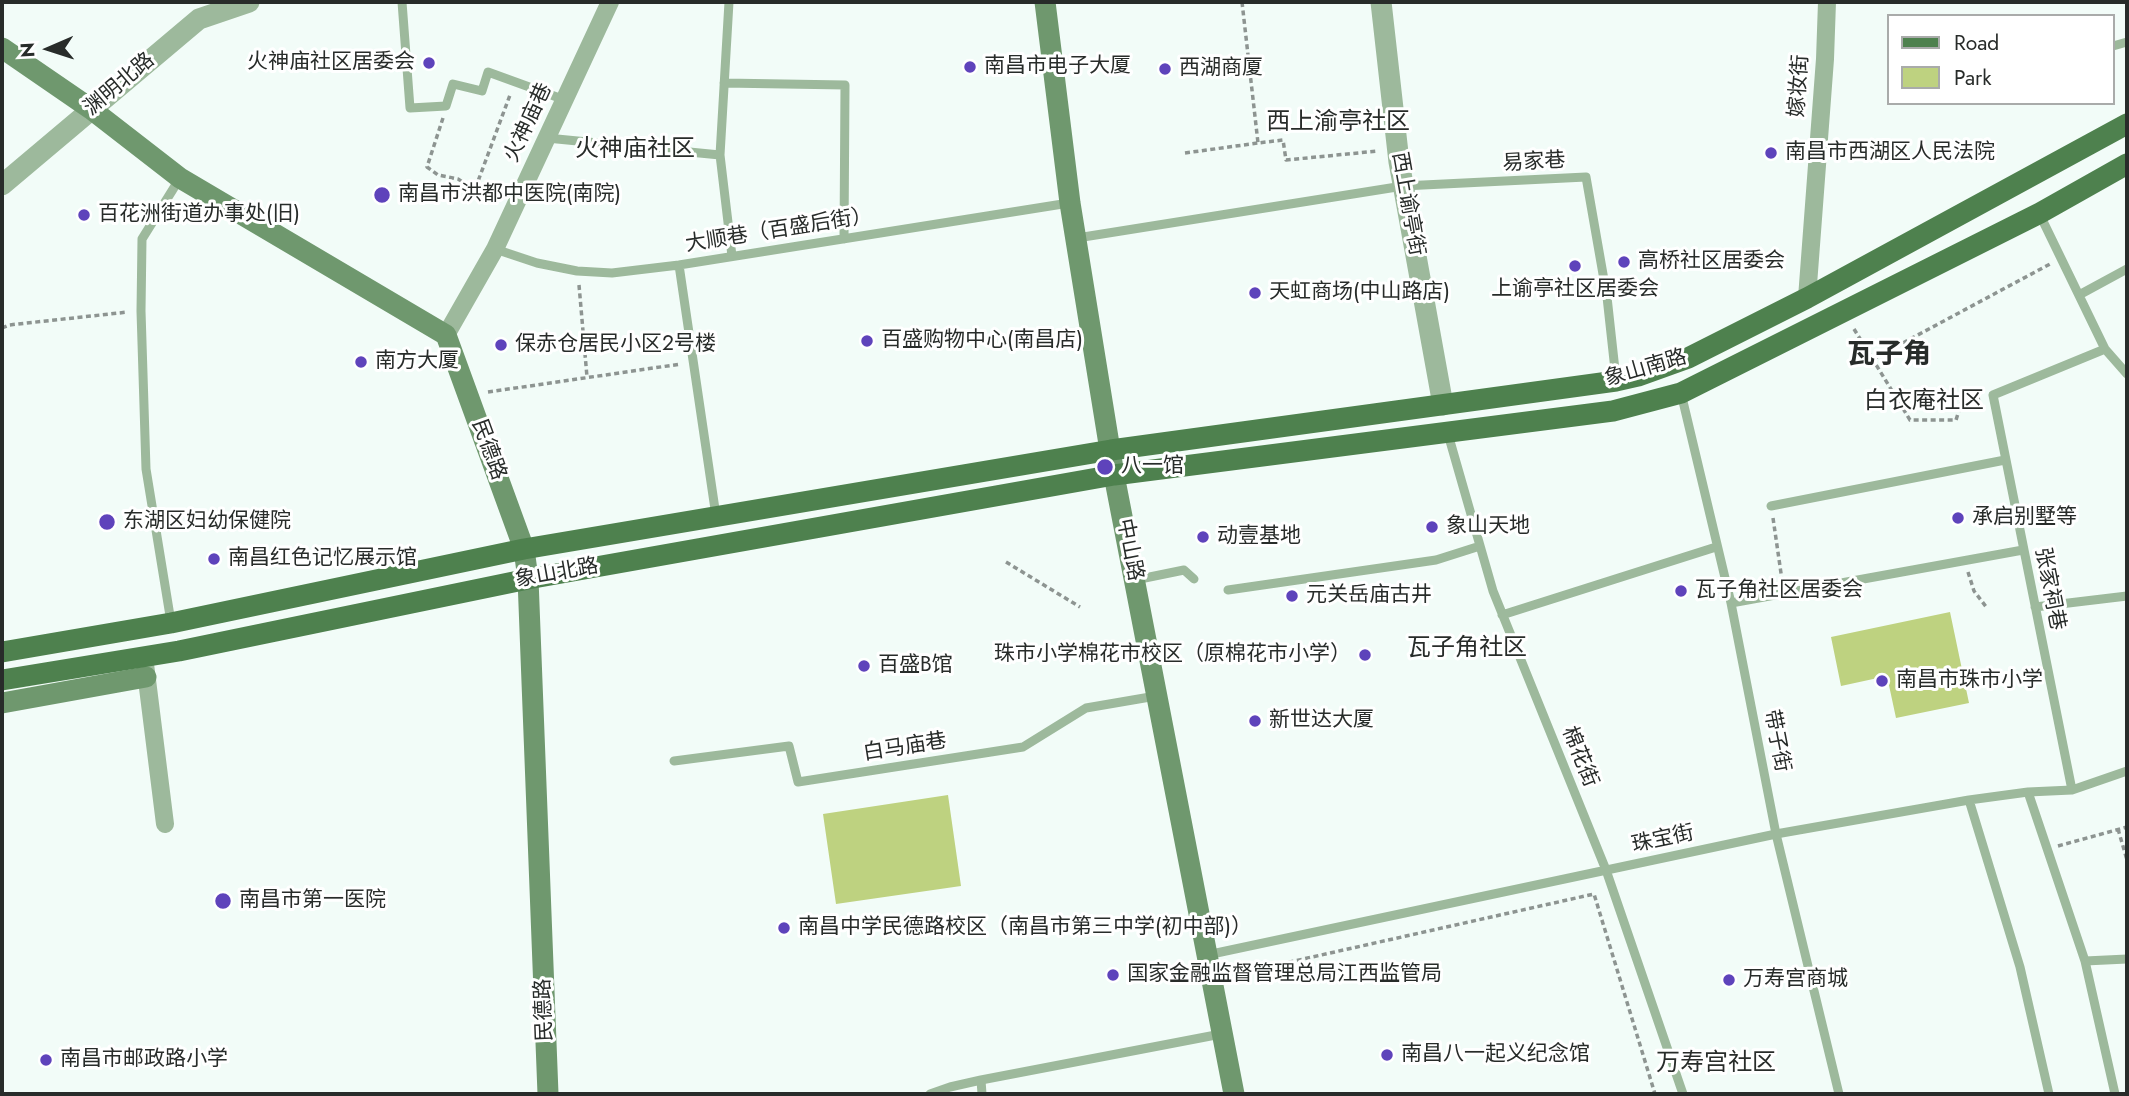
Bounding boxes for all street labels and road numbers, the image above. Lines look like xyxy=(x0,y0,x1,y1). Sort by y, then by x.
street label: 渊明北路 xyxy=(80,48,160,122)
street label: 嫁妆街 xyxy=(1785,54,1815,118)
street label: 火神庙巷 xyxy=(500,80,558,166)
street label: 易家巷 xyxy=(1502,149,1566,177)
street label: 西上谕亭街 xyxy=(1385,150,1429,258)
street label: 大顺巷（百盛后街） xyxy=(684,204,874,258)
street label: 象山南路 xyxy=(1602,345,1690,393)
street label: 民德路 xyxy=(465,416,511,484)
street label: 中山路 xyxy=(1111,517,1147,583)
street label: 张家祠巷 xyxy=(2029,545,2069,633)
street label: 象山北路 xyxy=(513,554,601,594)
street label: 带子街 xyxy=(1758,708,1794,774)
street label: 棉花街 xyxy=(1556,723,1602,791)
street label: 白马庙巷 xyxy=(862,729,948,767)
street label: 珠宝街 xyxy=(1630,821,1696,859)
street label: 民德路 xyxy=(531,978,559,1042)

